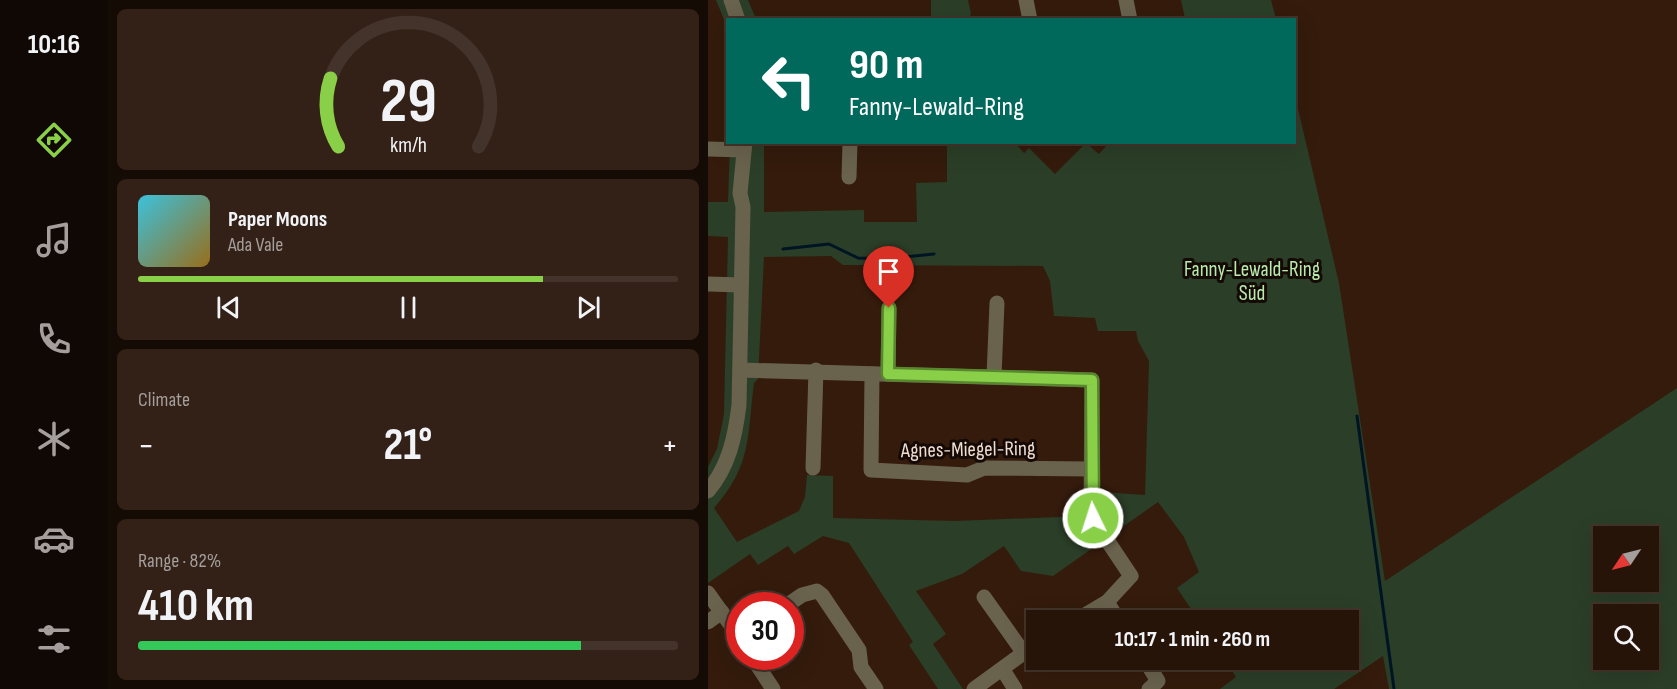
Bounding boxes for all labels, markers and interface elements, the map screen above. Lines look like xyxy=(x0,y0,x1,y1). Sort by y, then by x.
text: 10:16 xyxy=(28,29,80,61)
text: 90 m xyxy=(849,40,923,91)
icon: left xyxy=(750,42,828,120)
text: 29 xyxy=(380,65,436,140)
text: Fanny-Lewald-Ring xyxy=(849,91,1024,123)
icon: directions xyxy=(33,119,75,161)
text: km/h xyxy=(389,133,427,158)
text: Paper Moons xyxy=(228,206,327,233)
icon: music xyxy=(33,219,75,261)
text: Ada Vale xyxy=(228,233,283,257)
pin xyxy=(863,246,914,308)
icon: arrive xyxy=(872,255,905,288)
park label: Fanny-Lewald-Ring Süd xyxy=(1184,257,1320,306)
icon: previous xyxy=(212,291,245,324)
icon: pause xyxy=(392,291,425,324)
icon: next xyxy=(572,291,605,324)
icon: phone xyxy=(33,318,75,360)
text: Climate xyxy=(138,388,190,412)
icon: climate xyxy=(33,418,75,460)
text: 21° xyxy=(384,418,432,473)
text: − xyxy=(138,426,154,466)
text: + xyxy=(662,426,678,466)
street label: Agnes-Miegel-Ring xyxy=(900,436,1035,463)
position arrow xyxy=(1061,486,1125,550)
icon: car xyxy=(33,518,75,560)
north arrow xyxy=(1593,526,1659,592)
map controls xyxy=(1593,526,1659,670)
text: Range · 82% xyxy=(138,549,221,573)
text: 410 km xyxy=(138,579,254,634)
speed limit sign: 30 xyxy=(726,592,804,670)
button: search xyxy=(1593,604,1659,670)
icon: filters xyxy=(33,618,75,660)
text: 10:17 · 1 min · 260 m xyxy=(1115,626,1270,653)

